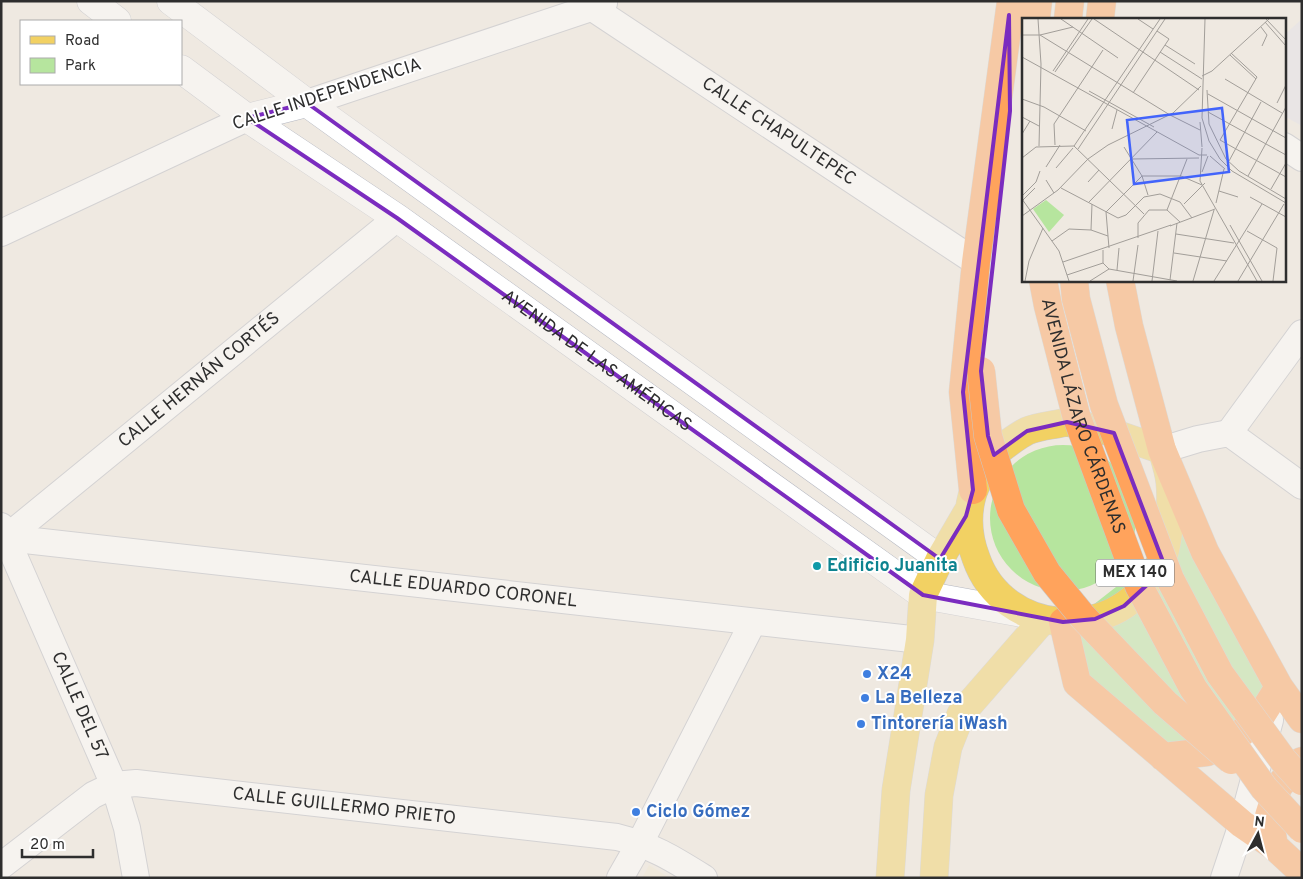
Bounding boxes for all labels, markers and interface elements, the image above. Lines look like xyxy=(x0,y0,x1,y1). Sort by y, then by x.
inset map xyxy=(1022,18,1286,281)
legend xyxy=(20,20,182,85)
text: Road xyxy=(65,32,100,51)
street label: CALLE INDEPENDENCIA xyxy=(229,54,425,136)
text: Park xyxy=(65,57,96,76)
street label: CALLE CHAPULTEPEC xyxy=(697,72,860,191)
street label: AVENIDA DE LAS AMÉRICAS xyxy=(497,285,697,437)
street label: AVENIDA LÁZARO CÁRDENAS xyxy=(1035,296,1130,537)
street label: CALLE HERNÁN CORTÉS xyxy=(113,307,285,453)
place label: Edificio Juanita xyxy=(827,555,958,578)
marker: Edificio Juanita xyxy=(811,560,823,572)
road number: MEX 140 xyxy=(1096,560,1174,586)
street label: CALLE EDUARDO CORONEL xyxy=(348,565,578,613)
street label: CALLE DEL 57 xyxy=(46,648,113,763)
place label: X24 xyxy=(877,663,912,686)
marker: X24 xyxy=(861,668,873,680)
place label: La Belleza xyxy=(875,687,962,710)
marker: La Belleza xyxy=(859,692,871,704)
place label: Tintorería iWash xyxy=(871,713,1008,736)
marker: Tintorería iWash xyxy=(855,718,867,730)
street label: CALLE GUILLERMO PRIETO xyxy=(231,782,457,830)
place label: Ciclo Gómez xyxy=(646,801,750,824)
marker: Ciclo Gómez xyxy=(630,806,642,818)
north arrow xyxy=(1233,809,1283,859)
text: N xyxy=(1253,814,1265,832)
scale bar xyxy=(22,826,94,858)
text: 20 m xyxy=(30,836,65,855)

